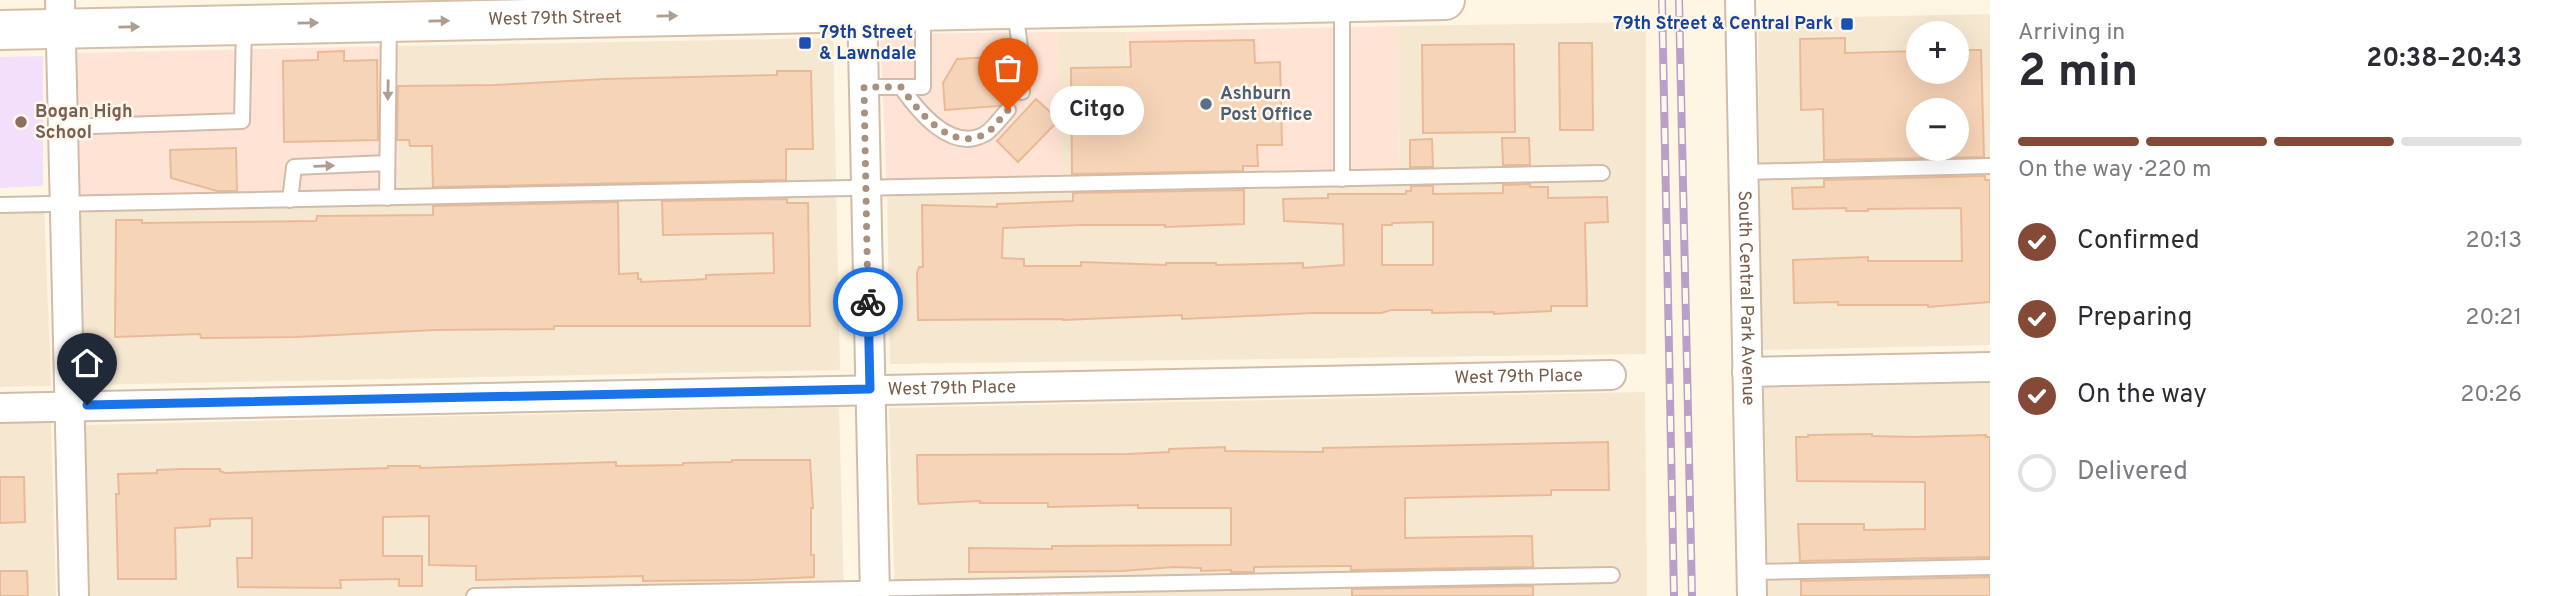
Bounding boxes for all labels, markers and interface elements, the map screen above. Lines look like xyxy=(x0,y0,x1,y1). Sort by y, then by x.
street label: West 79th Street xyxy=(488,6,622,31)
one-way arrow xyxy=(656,10,678,22)
place label: 79th Street & Central Park xyxy=(1613,13,1833,36)
one-way arrow xyxy=(429,15,451,26)
marker: 79th Street & Central Park xyxy=(1839,16,1855,32)
one-way arrow xyxy=(298,18,320,29)
text: Arriving in xyxy=(2018,19,2125,48)
one-way arrow xyxy=(118,21,140,33)
map controls xyxy=(1906,21,1969,161)
button: + xyxy=(1906,21,1969,84)
place label: 79th Street & Lawndale xyxy=(819,22,916,66)
marker: 79th Street & Lawndale xyxy=(797,35,813,51)
pin xyxy=(978,38,1038,110)
text: 20:38–20:43 xyxy=(2366,43,2522,76)
text: 2 min xyxy=(2018,44,2138,103)
icon: bag xyxy=(989,49,1027,87)
one-way arrow xyxy=(382,79,394,101)
place label: Ashburn Post Office xyxy=(1220,83,1313,127)
callout: Citgo xyxy=(1050,86,1144,134)
text: Citgo xyxy=(1069,96,1125,125)
marker: Ashburn Post Office xyxy=(1198,96,1214,112)
button: − xyxy=(1906,98,1969,161)
place label: Bogan High School xyxy=(35,101,133,145)
marker: Bogan High School xyxy=(13,114,29,130)
text: On the way · 220 m xyxy=(2018,156,2212,185)
one-way arrow xyxy=(313,160,335,171)
street label: South Central Park Avenue xyxy=(1732,190,1760,406)
icon: check xyxy=(2018,223,2056,261)
text: Confirmed xyxy=(2077,225,2200,258)
text: 20:13 xyxy=(2466,227,2522,256)
courier xyxy=(833,267,903,337)
icon: bike xyxy=(849,283,887,321)
icon: check xyxy=(2018,300,2056,338)
text: Preparing xyxy=(2077,302,2192,335)
text: 20:21 xyxy=(2465,304,2522,333)
pin xyxy=(57,333,117,405)
icon: home xyxy=(68,344,106,382)
street label: West 79th Place xyxy=(1454,364,1583,390)
street label: West 79th Place xyxy=(887,376,1016,401)
icon: check xyxy=(2018,377,2056,415)
text: On the way xyxy=(2077,379,2207,412)
text: 20:26 xyxy=(2460,381,2522,410)
text: Delivered xyxy=(2077,456,2188,489)

